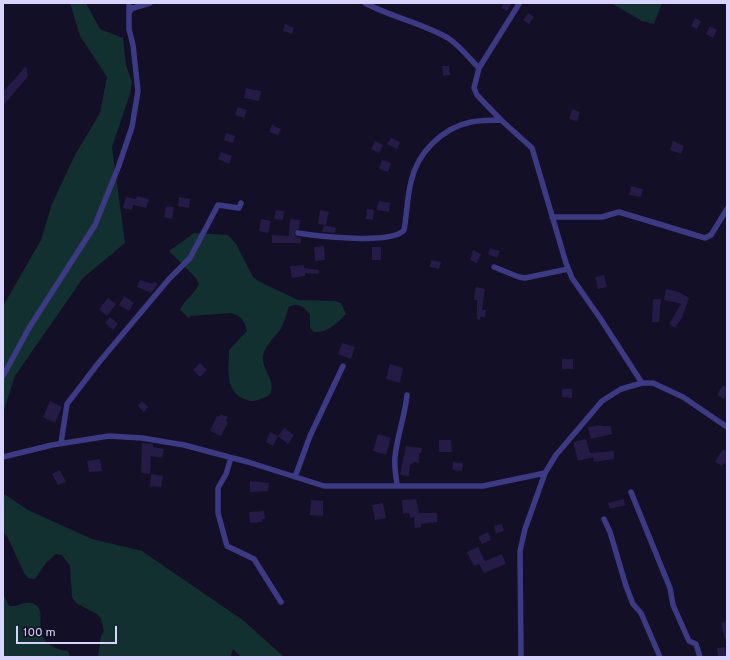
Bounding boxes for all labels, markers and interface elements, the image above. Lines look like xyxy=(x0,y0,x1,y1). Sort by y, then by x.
scale bar xyxy=(18,618,119,644)
text: 100 m xyxy=(23,625,56,641)

